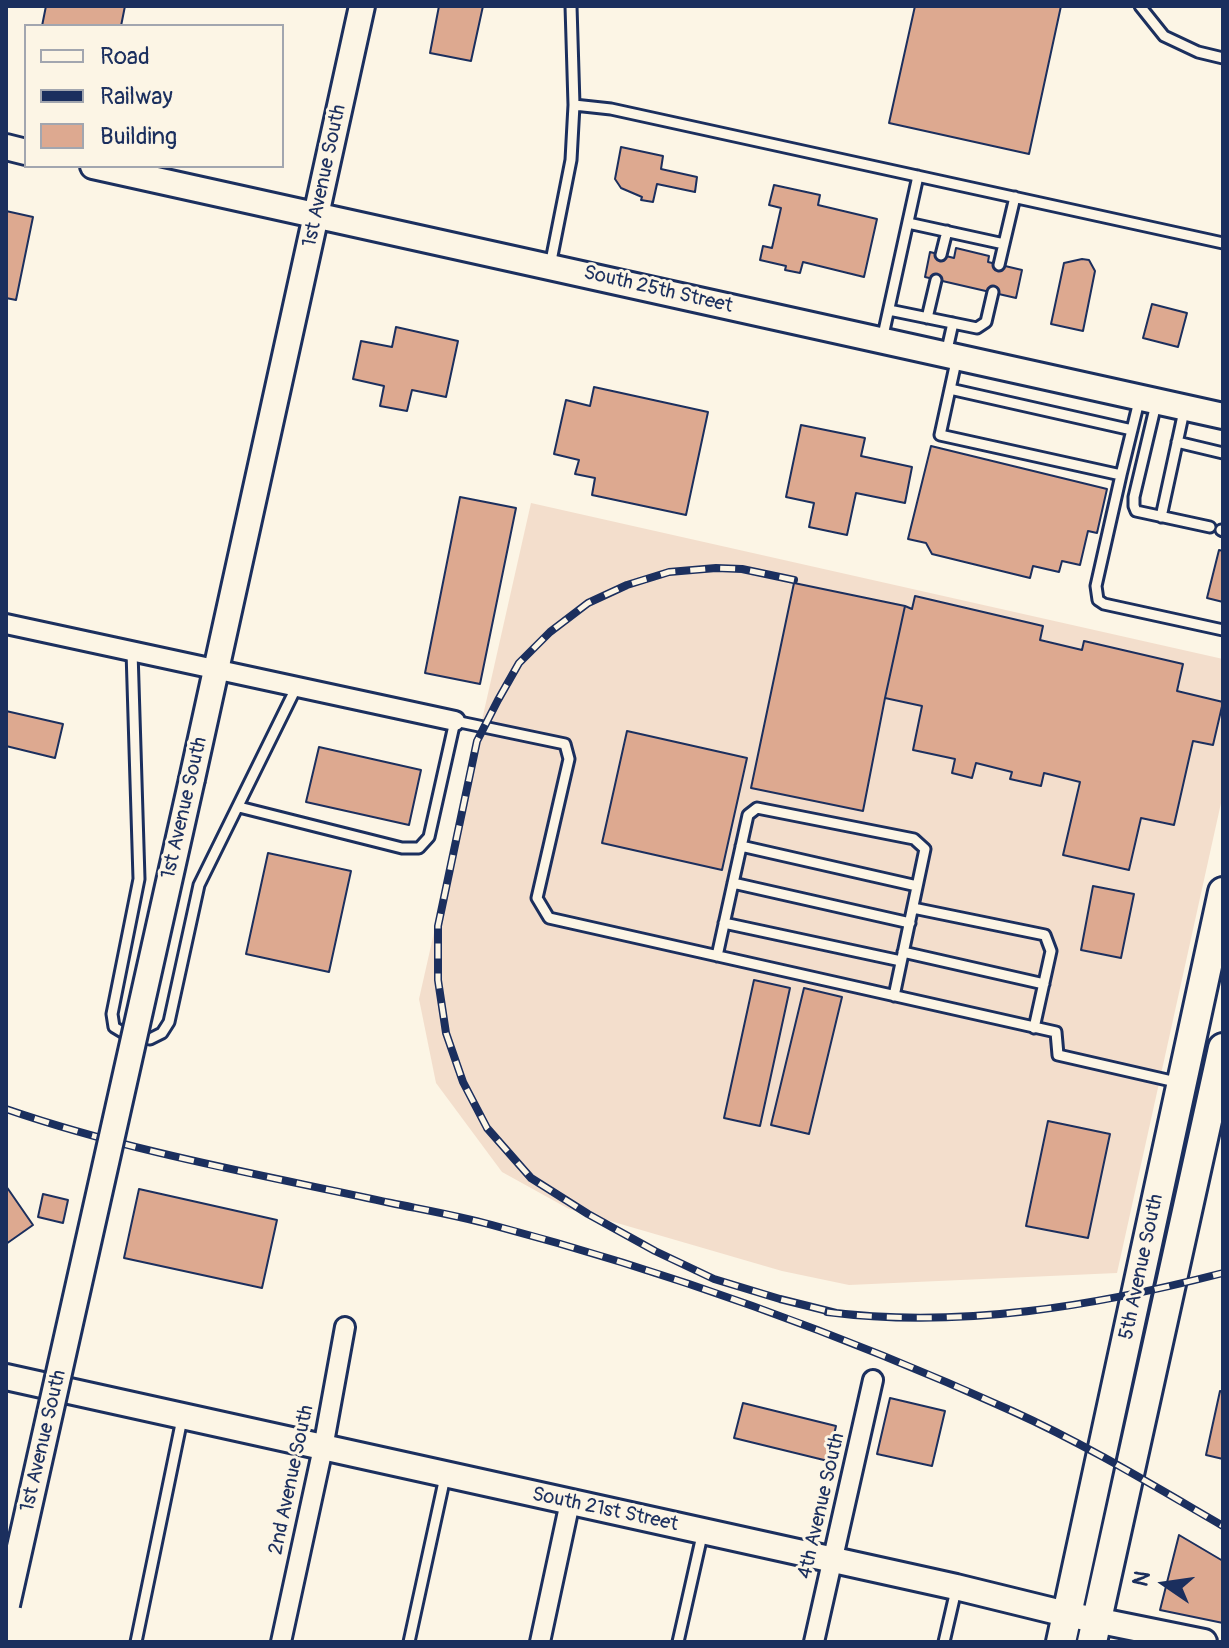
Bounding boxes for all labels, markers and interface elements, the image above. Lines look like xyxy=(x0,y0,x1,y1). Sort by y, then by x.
legend xyxy=(24,24,284,168)
text: Road xyxy=(100,42,150,71)
text: Railway xyxy=(100,82,173,111)
street label: 1st Avenue South xyxy=(298,103,352,249)
text: Building xyxy=(100,122,177,151)
street label: South 25th Street xyxy=(581,261,735,319)
street label: 1st Avenue South xyxy=(157,735,213,881)
street label: 5th Avenue South xyxy=(1115,1192,1169,1342)
street label: 1st Avenue South xyxy=(16,1368,72,1514)
street label: 2nd Avenue South xyxy=(264,1403,320,1557)
street label: 4th Avenue South xyxy=(794,1431,850,1581)
street label: South 21st Street xyxy=(530,1483,680,1537)
north arrow xyxy=(1125,1544,1205,1624)
text: N xyxy=(1126,1568,1157,1589)

